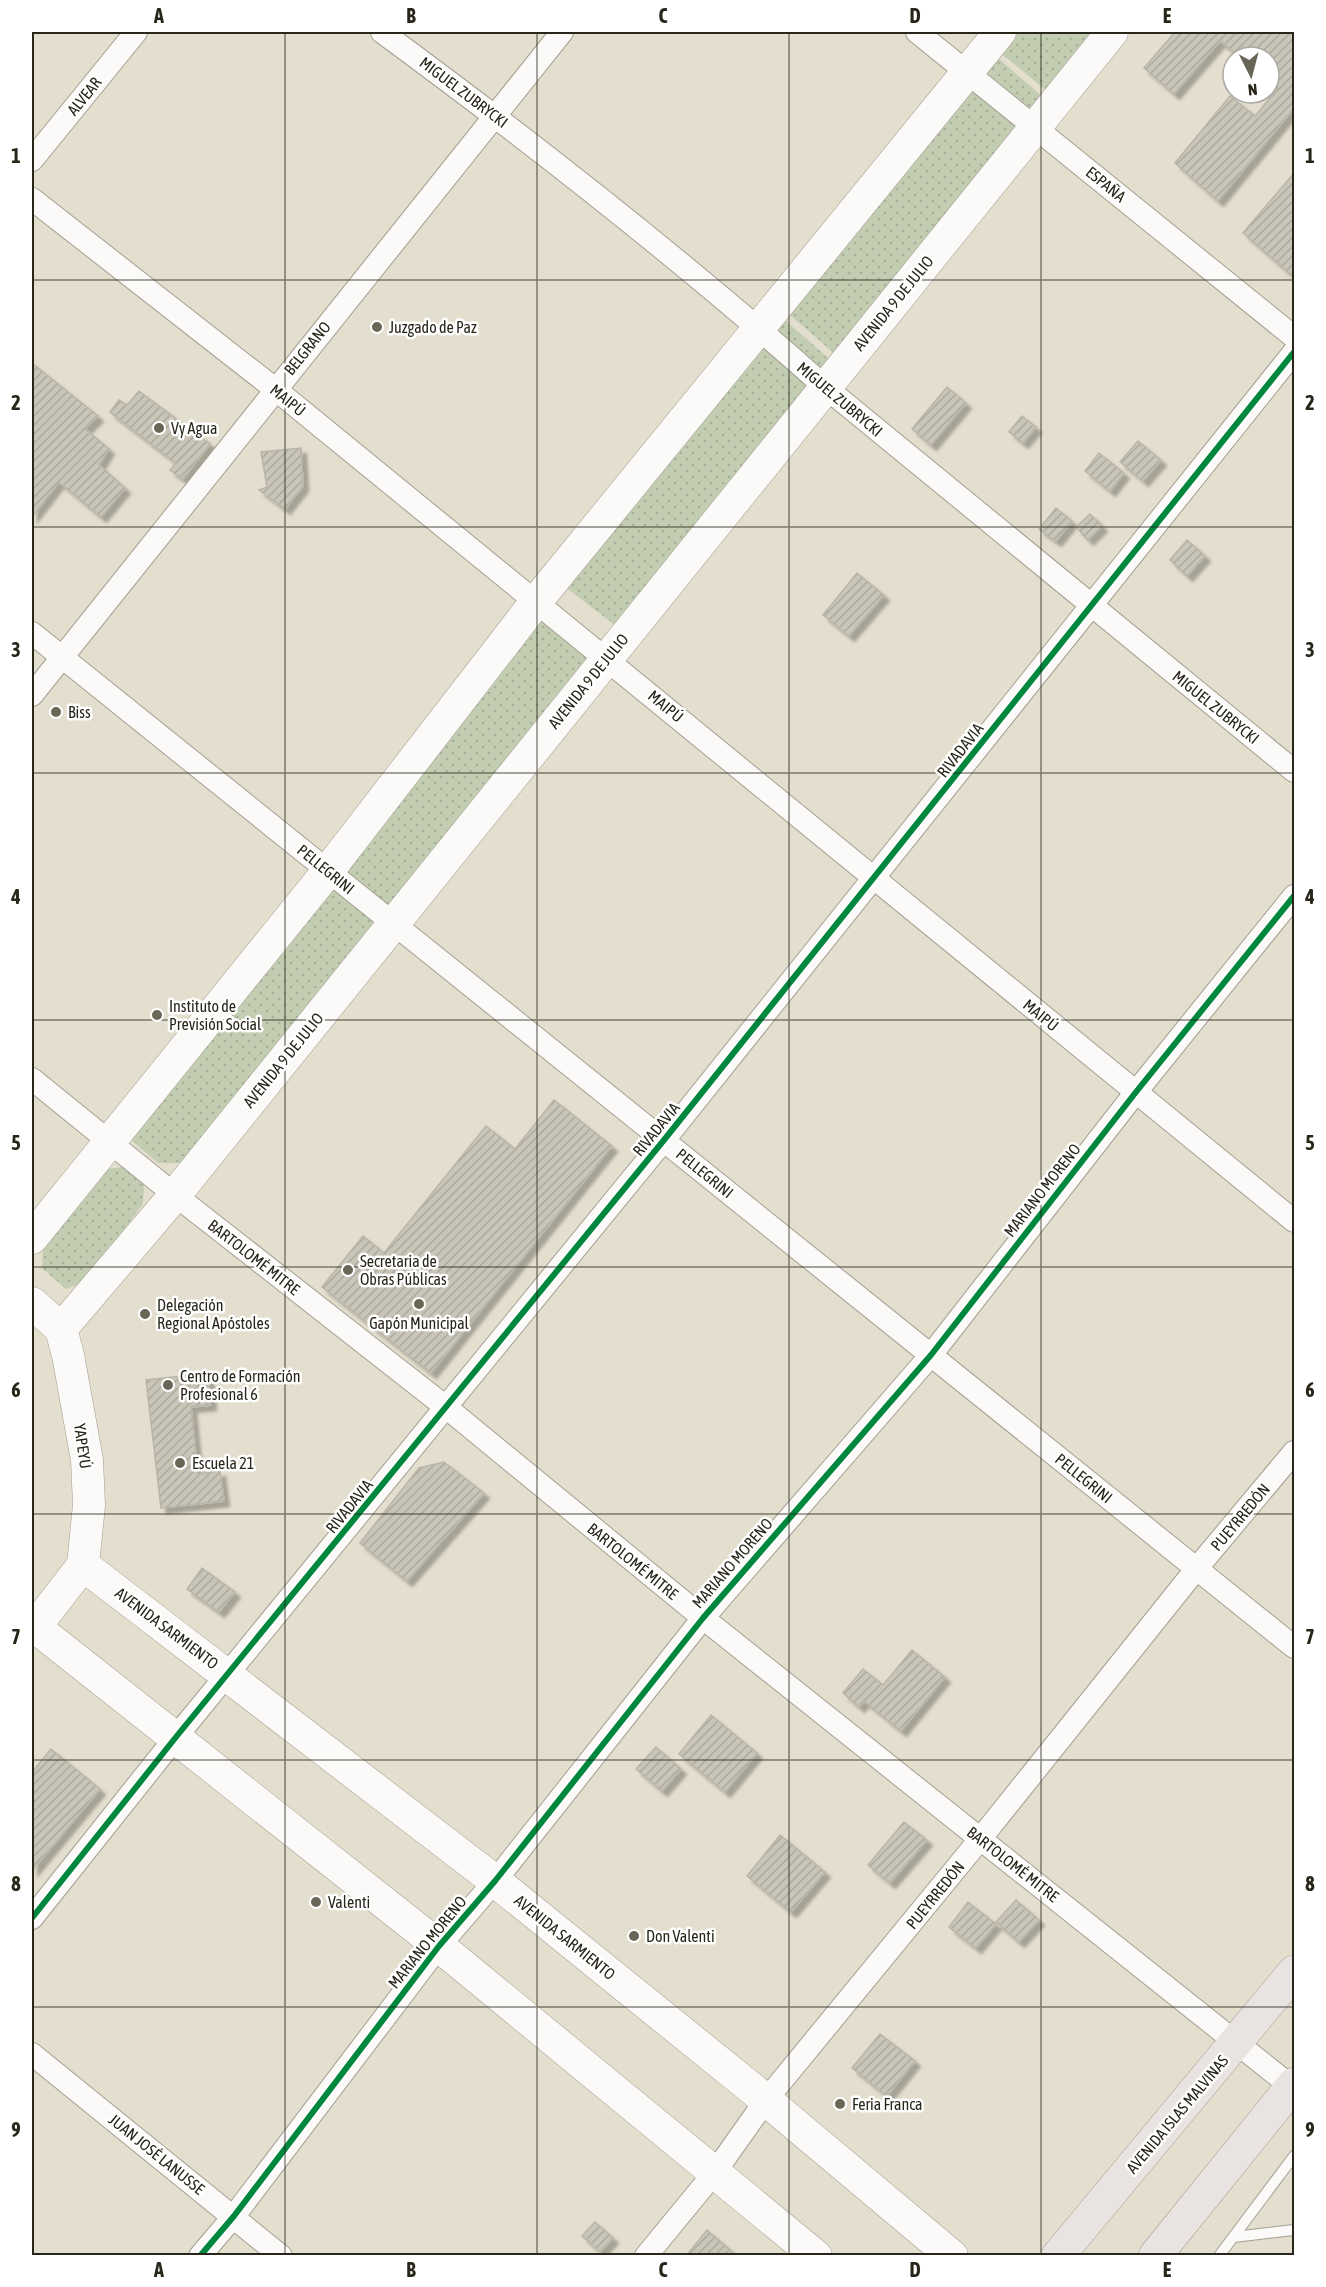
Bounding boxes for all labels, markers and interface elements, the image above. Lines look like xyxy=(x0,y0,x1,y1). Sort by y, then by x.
text: A xyxy=(153,4,164,27)
text: B xyxy=(406,4,416,27)
text: C xyxy=(659,4,668,27)
text: D xyxy=(909,4,921,27)
text: E xyxy=(1163,4,1172,27)
north arrow xyxy=(1221,45,1281,105)
street label: MIGUEL ZUBRYCKI xyxy=(416,53,512,131)
street label: ALVEAR xyxy=(63,73,105,119)
text: N xyxy=(1247,80,1258,99)
text: 1 xyxy=(11,144,21,167)
text: 1 xyxy=(1305,144,1315,167)
street label: ESPAÑA xyxy=(1083,163,1130,206)
street label: AVENIDA 9 DE JULIO xyxy=(849,252,937,354)
street label: BELGRANO xyxy=(280,318,334,378)
place label: Juzgado de Paz xyxy=(389,318,477,337)
marker: Juzgado de Paz xyxy=(370,320,384,334)
street label: MIGUEL ZUBRYCKI xyxy=(794,358,886,440)
street label: MAIPÚ xyxy=(267,380,309,420)
text: 2 xyxy=(11,391,21,414)
text: 2 xyxy=(1305,391,1315,414)
place label: Vy Agua xyxy=(171,419,218,438)
marker: Vy Agua xyxy=(152,421,166,435)
street label: AVENIDA 9 DE JULIO xyxy=(544,630,632,732)
text: 3 xyxy=(11,638,21,661)
text: 3 xyxy=(1305,638,1315,661)
street label: MIGUEL ZUBRYCKI xyxy=(1169,667,1263,747)
street label: MAIPÚ xyxy=(645,686,687,726)
place label: Biss xyxy=(68,703,91,721)
marker: Biss xyxy=(49,705,63,719)
street label: RIVADAVIA xyxy=(933,719,987,781)
street label: PELLEGRINI xyxy=(294,841,358,897)
text: 4 xyxy=(10,885,21,908)
text: 4 xyxy=(1304,885,1315,908)
street label: MAIPÚ xyxy=(1020,995,1062,1035)
place label: Instituto de Previsión Social xyxy=(169,997,262,1033)
marker: Instituto de Previsión Social xyxy=(150,1008,164,1022)
street label: AVENIDA 9 DE JULIO xyxy=(239,1009,327,1111)
street label: RIVADAVIA xyxy=(629,1098,683,1159)
text: 5 xyxy=(11,1131,21,1154)
text: 5 xyxy=(1305,1131,1315,1154)
street label: MARIANO MORENO xyxy=(1000,1140,1084,1240)
street label: PELLEGRINI xyxy=(673,1145,737,1201)
street label: BARTOLOMÉ MITRE xyxy=(205,1216,303,1298)
place label: Secretaria de Obras Públicas xyxy=(360,1252,447,1288)
marker: Secretaria de Obras Públicas xyxy=(341,1263,355,1277)
place label: Delegación Regional Apóstoles xyxy=(157,1296,270,1333)
marker: Gapón Municipal xyxy=(412,1297,426,1311)
marker: Delegación Regional Apóstoles xyxy=(138,1307,152,1321)
place label: Gapón Municipal xyxy=(369,1314,470,1333)
place label: Centro de Formación Profesional 6 xyxy=(180,1367,301,1403)
text: 6 xyxy=(11,1378,21,1401)
marker: Centro de Formación Profesional 6 xyxy=(161,1378,175,1392)
text: 6 xyxy=(1305,1378,1315,1401)
street label: YAPEYÚ xyxy=(71,1422,95,1470)
street label: PELLEGRINI xyxy=(1052,1450,1116,1506)
place label: Escuela 21 xyxy=(192,1454,254,1472)
marker: Escuela 21 xyxy=(173,1456,187,1470)
street label: RIVADAVIA xyxy=(322,1475,376,1536)
street label: PUEYRREDÓN xyxy=(1207,1480,1273,1554)
street label: MARIANO MORENO xyxy=(688,1514,776,1612)
street label: BARTOLOMÉ MITRE xyxy=(584,1519,682,1603)
street label: AVENIDA SARMIENTO xyxy=(112,1583,222,1673)
text: 7 xyxy=(11,1625,21,1648)
text: 7 xyxy=(1305,1625,1315,1648)
street label: BARTOLOMÉ MITRE xyxy=(964,1823,1062,1905)
street label: PUEYRREDÓN xyxy=(902,1858,968,1932)
text: 8 xyxy=(11,1872,21,1895)
text: 8 xyxy=(1305,1872,1315,1895)
street label: AVENIDA SARMIENTO xyxy=(511,1891,619,1983)
street label: MARIANO MORENO xyxy=(384,1892,470,1992)
place label: Valenti xyxy=(328,1893,370,1911)
marker: Valenti xyxy=(309,1895,323,1909)
place label: Don Valenti xyxy=(646,1927,715,1945)
marker: Don Valenti xyxy=(627,1929,641,1943)
street label: AVENIDA ISLAS MALVINAS xyxy=(1122,2051,1232,2177)
place label: Feria Franca xyxy=(852,2095,923,2113)
marker: Feria Franca xyxy=(833,2097,847,2111)
street label: JUAN JOSÉ LANUSSE xyxy=(106,2110,208,2198)
text: 9 xyxy=(11,2118,21,2141)
text: 9 xyxy=(1305,2118,1315,2141)
text: A xyxy=(153,2258,164,2281)
text: B xyxy=(406,2258,416,2281)
text: C xyxy=(659,2258,668,2281)
text: D xyxy=(909,2258,921,2281)
text: E xyxy=(1163,2258,1172,2281)

